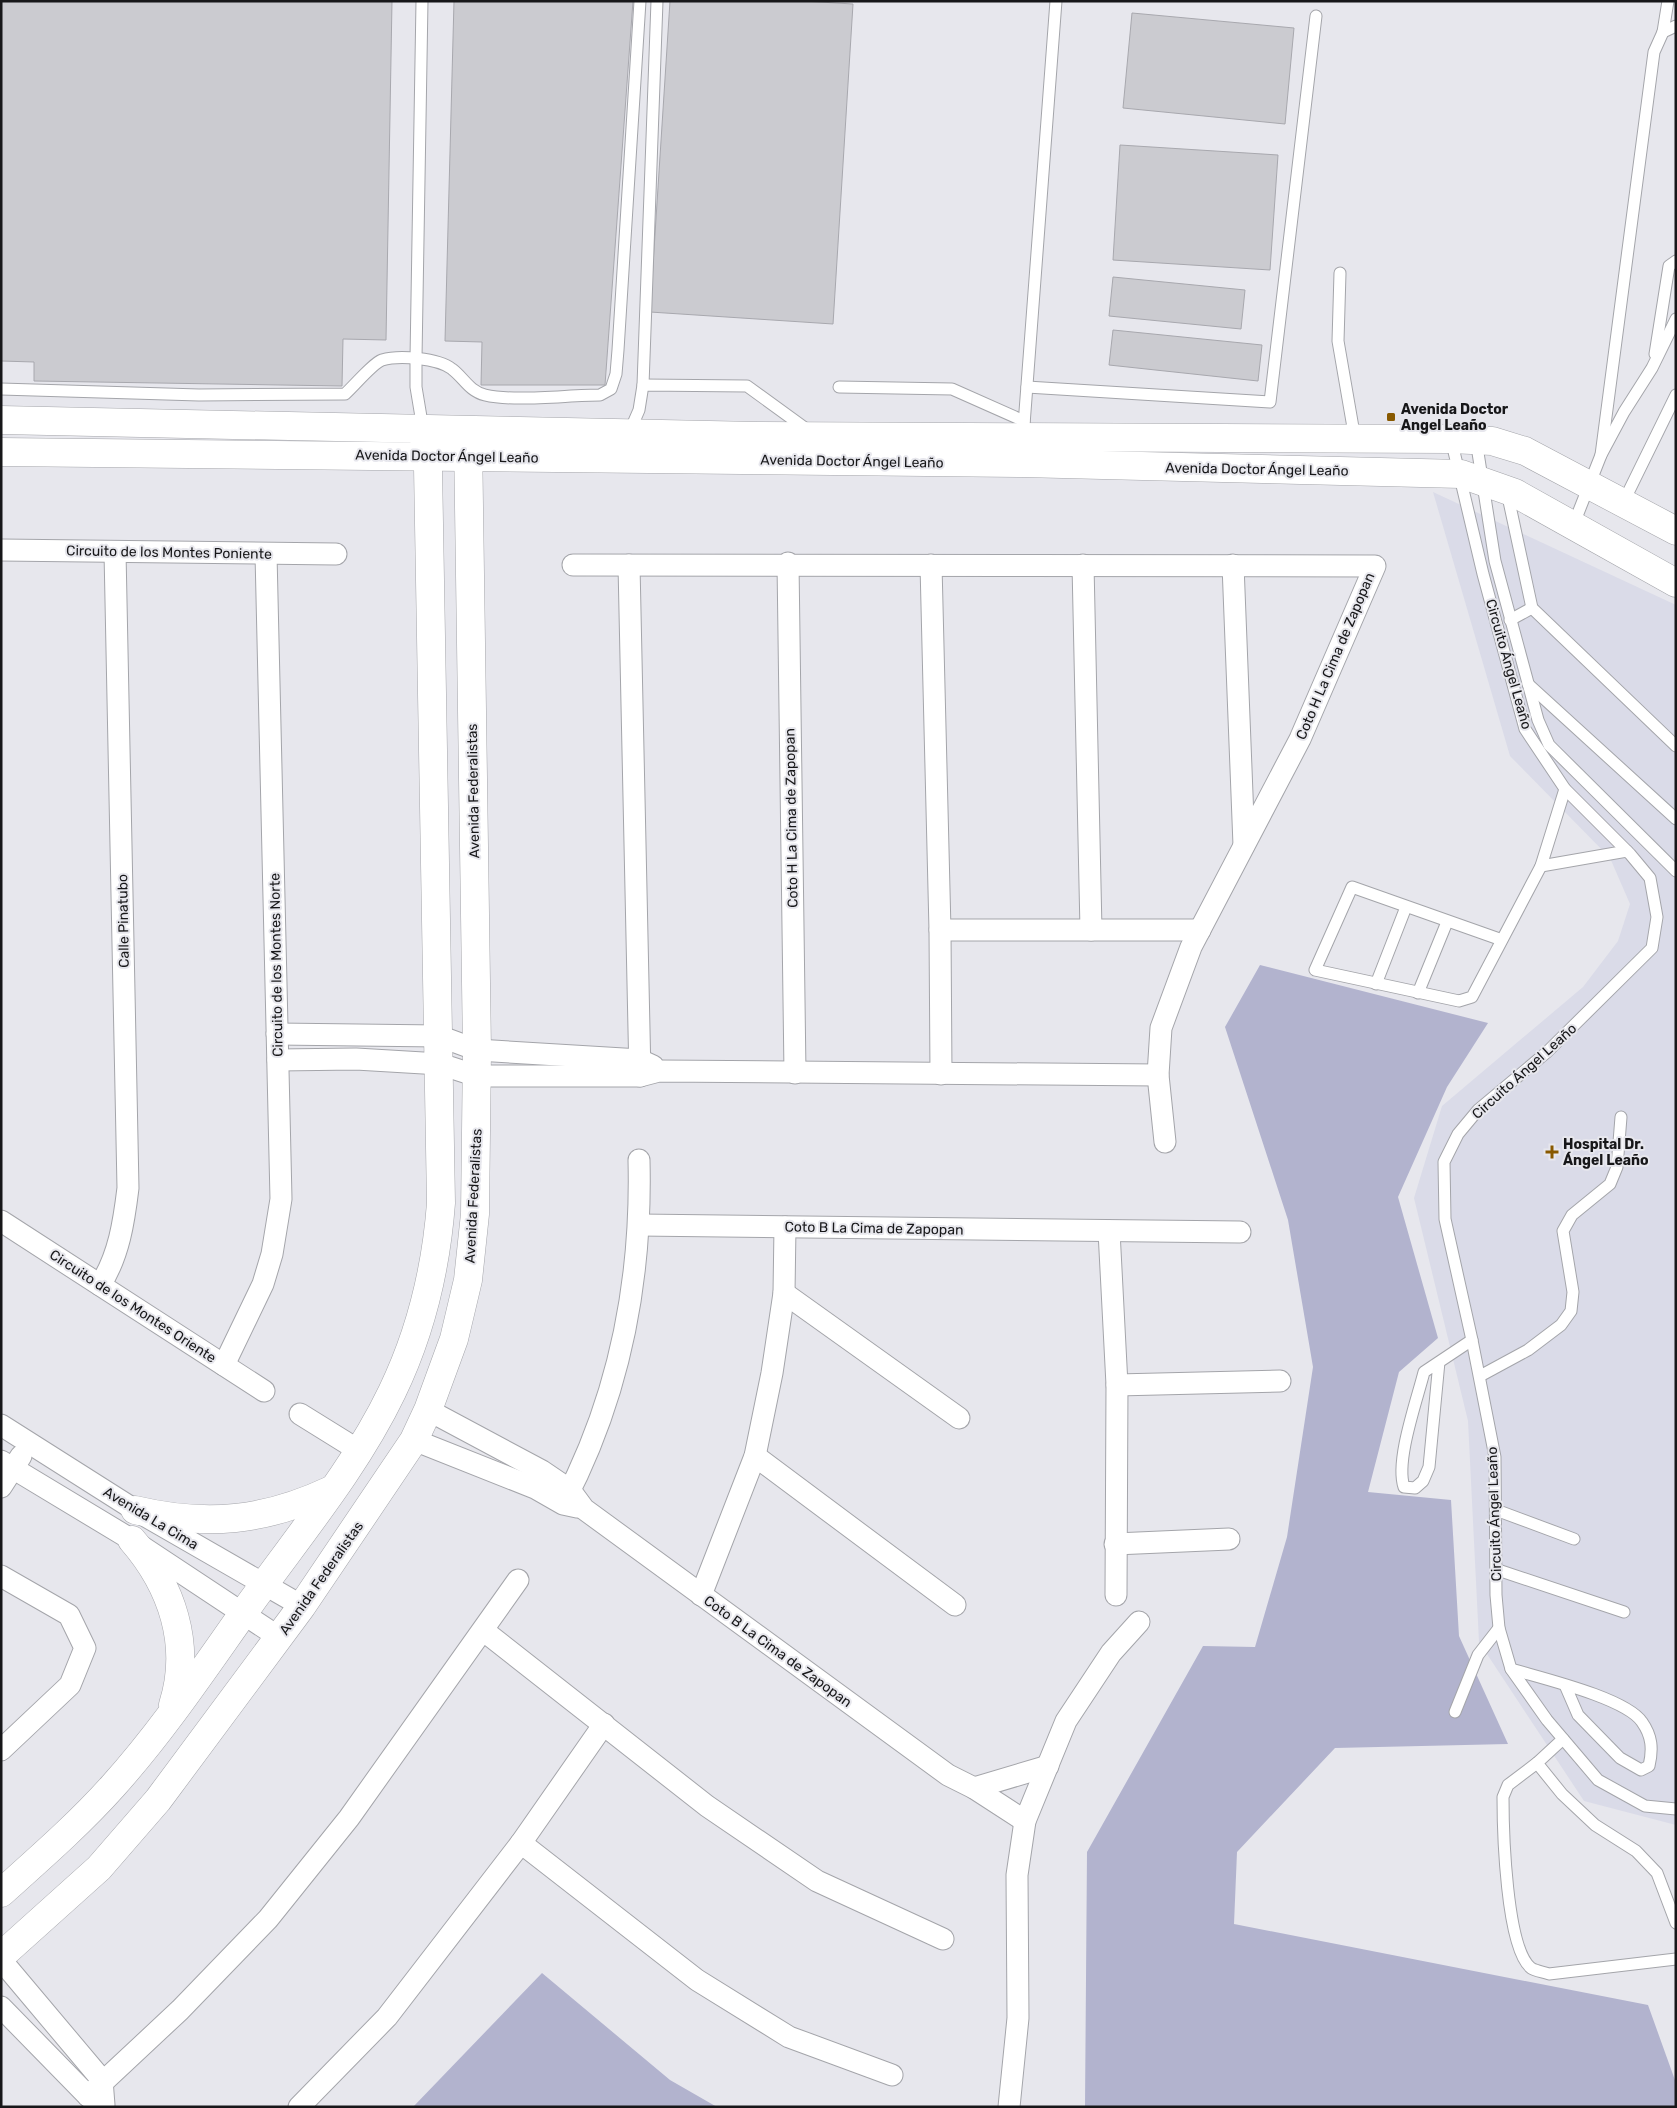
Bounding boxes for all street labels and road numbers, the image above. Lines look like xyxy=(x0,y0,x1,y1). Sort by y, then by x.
street label: Avenida Doctor Ángel Leaño xyxy=(355,445,539,467)
street label: Avenida Doctor Ángel Leaño xyxy=(760,450,944,472)
street label: Avenida Doctor Ángel Leaño xyxy=(1165,458,1349,480)
street label: Circuito de los Montes Poniente xyxy=(66,542,272,563)
street label: Coto H La Cima de Zapopan xyxy=(1293,570,1378,742)
street label: Circuito Ángel Leaño xyxy=(1482,597,1536,731)
street label: Avenida Federalistas xyxy=(464,723,483,859)
street label: Coto H La Cima de Zapopan xyxy=(781,728,802,908)
street label: Circuito de los Montes Norte xyxy=(266,873,287,1057)
street label: Calle Pinatubo xyxy=(114,874,133,968)
street label: Circuito Ángel Leaño xyxy=(1468,1019,1580,1123)
street label: Avenida Federalistas xyxy=(461,1128,486,1264)
street label: Coto B La Cima de Zapopan xyxy=(784,1218,964,1239)
street label: Circuito de los Montes Oriente xyxy=(46,1246,219,1367)
street label: Circuito Ángel Leaño xyxy=(1483,1446,1505,1582)
street label: Avenida La Cima xyxy=(100,1483,201,1553)
street label: Avenida Federalistas xyxy=(276,1518,367,1638)
street label: Coto B La Cima de Zapopan xyxy=(700,1592,855,1711)

